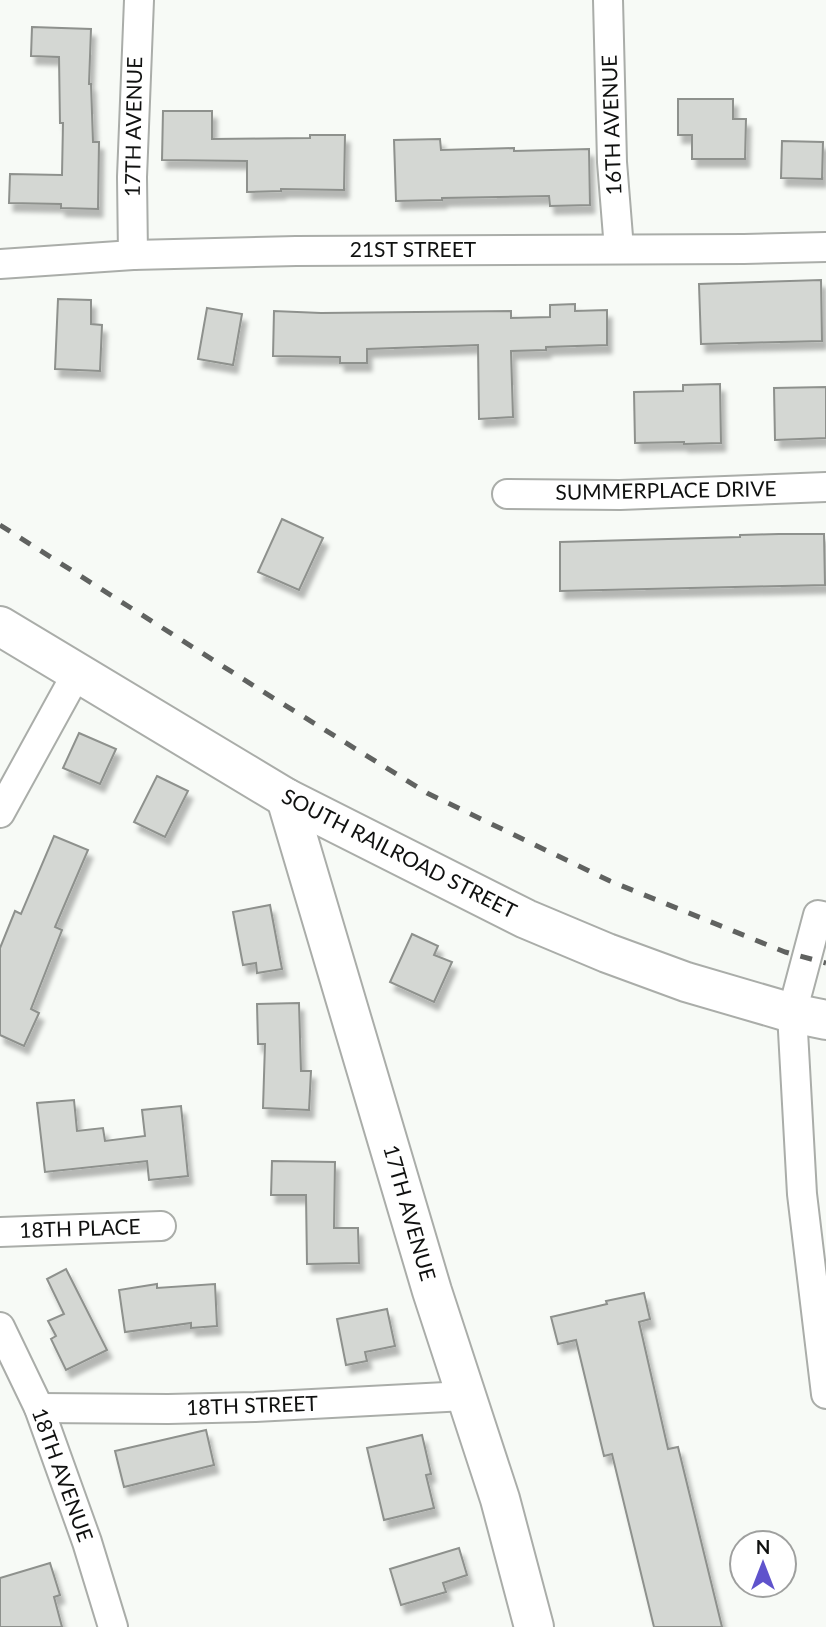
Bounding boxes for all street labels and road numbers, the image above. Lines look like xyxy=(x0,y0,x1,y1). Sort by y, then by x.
street label: 16TH AVENUE xyxy=(596,54,625,196)
street label: 17TH AVENUE xyxy=(119,57,146,197)
street label: 21ST STREET xyxy=(350,236,477,261)
street label: SUMMERPLACE DRIVE xyxy=(555,475,777,504)
street label: SOUTH RAILROAD STREET xyxy=(278,782,522,923)
street label: 17TH AVENUE xyxy=(379,1142,442,1284)
street label: 18TH PLACE xyxy=(19,1213,141,1242)
street label: 18TH STREET xyxy=(186,1390,319,1419)
street label: 18TH AVENUE xyxy=(28,1404,99,1545)

